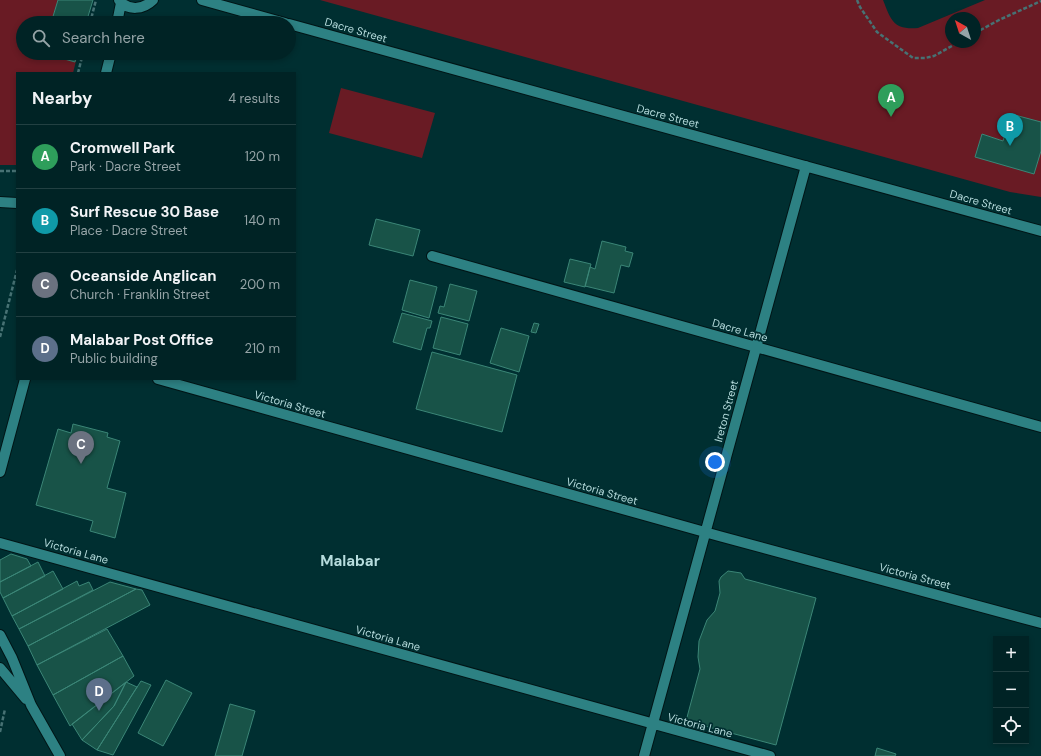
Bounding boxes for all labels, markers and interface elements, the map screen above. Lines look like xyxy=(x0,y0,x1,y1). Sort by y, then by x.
north arrow xyxy=(945,12,981,48)
street label: Dacre Street xyxy=(323,14,389,46)
search box xyxy=(16,16,296,60)
icon: search xyxy=(30,27,52,49)
text: Search here xyxy=(62,28,145,48)
pin: A xyxy=(878,84,904,117)
text: Nearby xyxy=(32,87,92,109)
text: 4 results xyxy=(228,90,280,107)
street label: Dacre Street xyxy=(635,101,701,131)
pin: B xyxy=(997,113,1023,146)
text: Cromwell Park xyxy=(70,138,175,158)
text: A xyxy=(40,148,50,165)
text: 120 m xyxy=(245,148,280,165)
text: Park · Dacre Street xyxy=(70,158,181,175)
street label: Dacre Street xyxy=(948,186,1014,218)
text: Surf Rescue 30 Base xyxy=(70,202,219,222)
text: B xyxy=(41,212,49,229)
text: 140 m xyxy=(244,212,280,229)
text: Place · Dacre Street xyxy=(70,222,188,239)
text: Oceanside Anglican xyxy=(70,266,217,286)
text: C xyxy=(40,276,50,293)
text: 200 m xyxy=(240,276,280,293)
text: Church · Franklin Street xyxy=(70,286,210,303)
street label: Dacre Lane xyxy=(711,315,769,345)
text: Malabar Post Office xyxy=(70,330,214,350)
text: D xyxy=(40,340,50,357)
text: 210 m xyxy=(245,340,280,357)
text: Public building xyxy=(70,350,158,367)
street label: Ireton Street xyxy=(711,378,741,444)
street label: Victoria Street xyxy=(253,387,327,421)
pin: C xyxy=(68,431,94,464)
your location xyxy=(705,452,725,472)
street label: Victoria Street xyxy=(565,474,639,508)
street label: Victoria Lane xyxy=(42,535,110,567)
district label: Malabar xyxy=(320,551,380,571)
street label: Victoria Street xyxy=(878,560,952,592)
street label: Victoria Lane xyxy=(354,622,422,654)
map controls xyxy=(993,636,1029,744)
button: + xyxy=(993,636,1029,672)
button: − xyxy=(993,672,1029,708)
pin: D xyxy=(86,678,112,711)
button: locate xyxy=(993,708,1029,744)
street label: Victoria Lane xyxy=(666,710,734,740)

